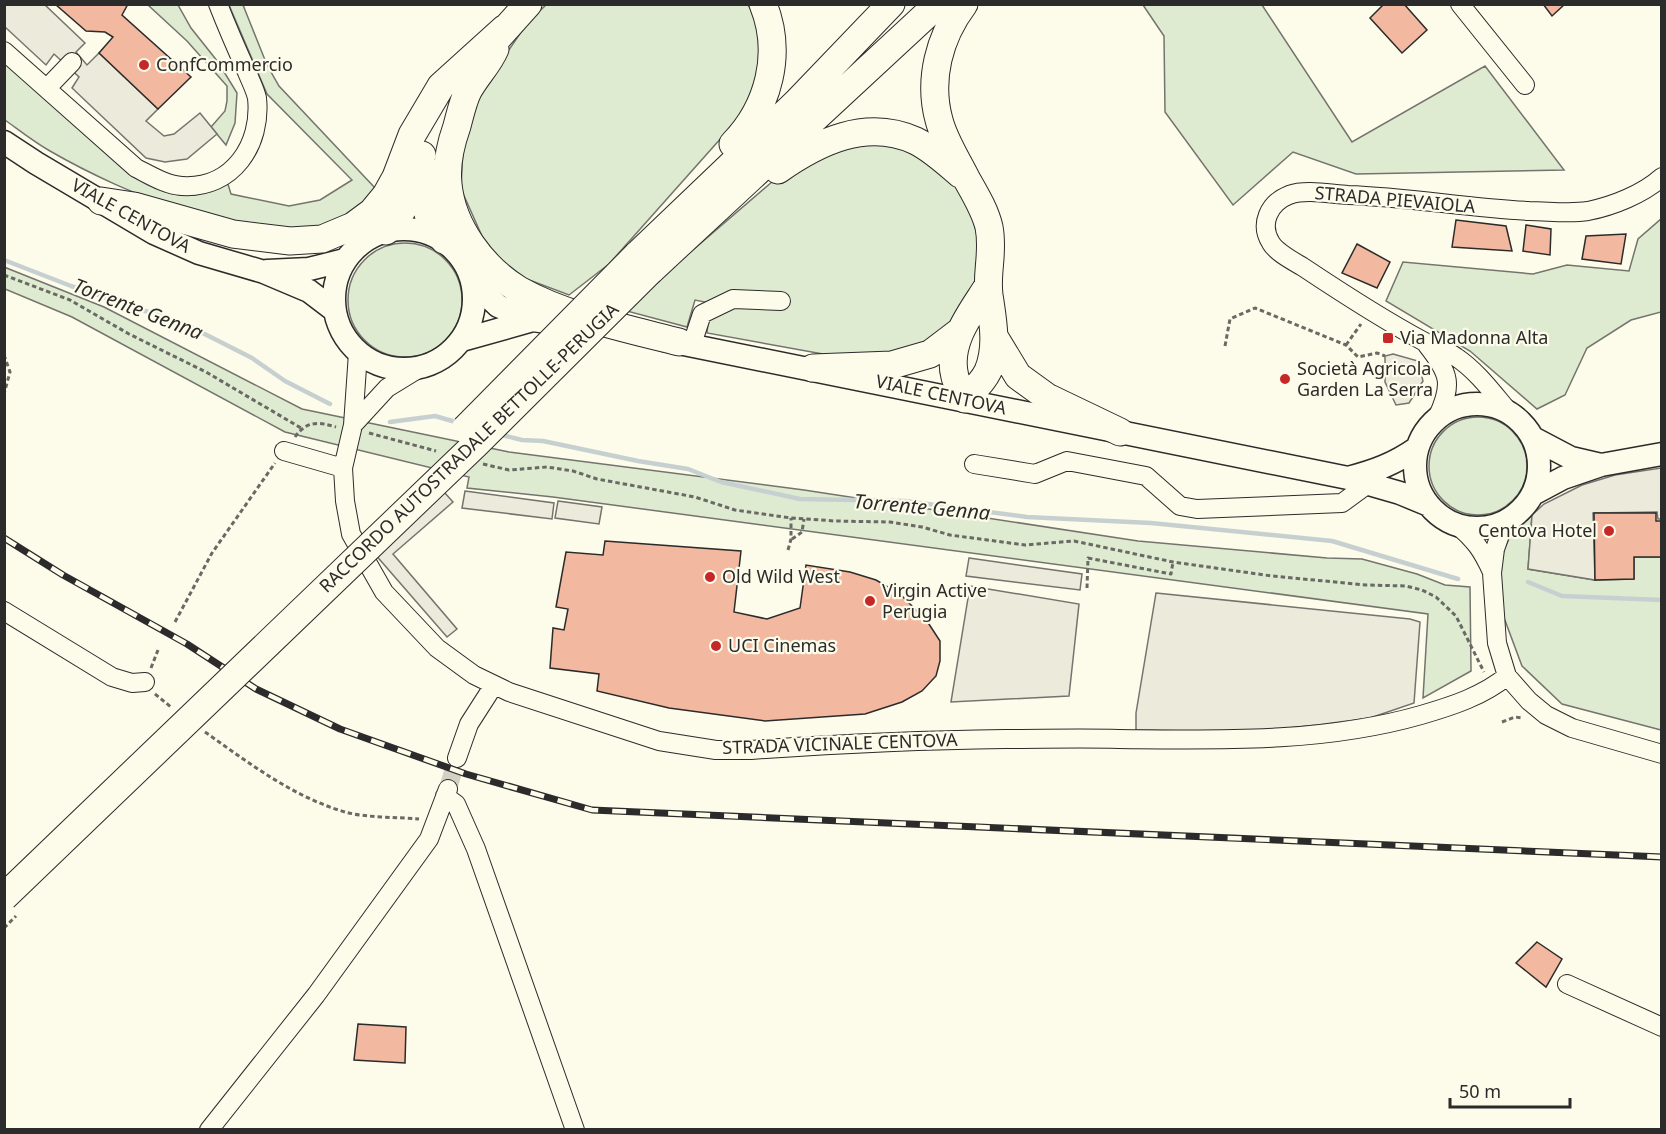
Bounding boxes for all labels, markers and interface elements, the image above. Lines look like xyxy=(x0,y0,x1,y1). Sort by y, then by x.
place label: ConfCommercio xyxy=(156,52,293,76)
marker: ConfCommercio xyxy=(137,58,151,72)
street label: VIALE CENTOVA xyxy=(68,172,196,258)
street label: STRADA PIEVAIOLA xyxy=(1314,180,1477,218)
water label: Torrente Genna xyxy=(69,271,207,346)
street label: RACCORDO AUTOSTRADALE BETTOLLE-PERUGIA xyxy=(313,297,623,597)
place label: Via Madonna Alta xyxy=(1400,325,1548,349)
marker: Via Madonna Alta xyxy=(1381,331,1395,345)
place label: Società Agricola Garden La Serra xyxy=(1297,356,1433,401)
street label: VIALE CENTOVA xyxy=(874,368,1009,420)
marker: Società Agricola Garden La Serra xyxy=(1278,372,1292,386)
water label: Torrente Genna xyxy=(853,487,991,526)
place label: Centova Hotel xyxy=(1478,518,1597,542)
marker: Centova Hotel xyxy=(1602,524,1616,538)
place label: Old Wild West xyxy=(722,564,840,588)
marker: Old Wild West xyxy=(703,570,717,584)
place label: Virgin Active Perugia xyxy=(882,578,987,623)
marker: Virgin Active Perugia xyxy=(863,594,877,608)
place label: UCI Cinemas xyxy=(728,633,836,657)
marker: UCI Cinemas xyxy=(709,639,723,653)
street label: STRADA VICINALE CENTOVA xyxy=(722,727,959,759)
scale bar xyxy=(1450,1071,1570,1109)
text: 50 m xyxy=(1459,1079,1501,1103)

